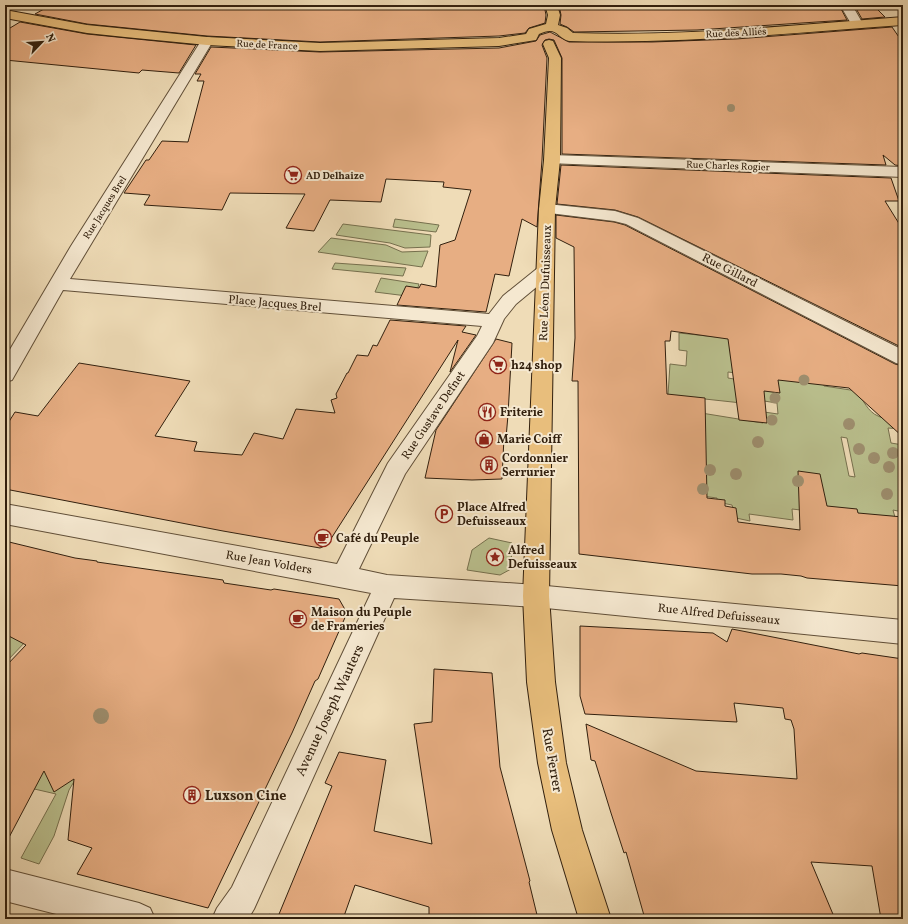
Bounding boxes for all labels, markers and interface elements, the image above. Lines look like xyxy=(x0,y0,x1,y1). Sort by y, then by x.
north arrow xyxy=(22,22,62,62)
street label: Rue des Alliés xyxy=(705,24,767,42)
text: N xyxy=(41,32,58,45)
street label: Rue de France xyxy=(236,36,298,54)
street label: Rue Charles Rogier xyxy=(686,158,770,174)
supermarket icon: AD Delhaize xyxy=(283,165,303,185)
place label: AD Delhaize xyxy=(306,169,364,183)
street label: Rue Jacques Brel xyxy=(80,173,130,242)
street label: Rue Léon Dufuisseaux xyxy=(536,225,556,341)
street label: Rue Gillard xyxy=(699,250,760,292)
street label: Place Jacques Brel xyxy=(228,292,323,316)
supermarket icon: h24 shop xyxy=(488,355,508,375)
place label: h24 shop xyxy=(511,358,562,374)
street label: Rue Gustave Defnet xyxy=(398,368,469,463)
restaurant icon: Friterie xyxy=(477,402,497,422)
place label: Friterie xyxy=(500,405,543,421)
shop icon: Marie Coiff xyxy=(474,429,494,449)
place label: Marie Coiff xyxy=(497,432,562,448)
place label: Cordonnier Serrurier xyxy=(502,451,568,481)
building icon: Cordonnier Serrurier xyxy=(479,455,499,475)
place label: Place Alfred Defuisseaux xyxy=(457,500,527,530)
parking icon: Place Alfred Defuisseaux xyxy=(434,504,454,524)
cafe icon: Café du Peuple xyxy=(313,528,333,548)
place label: Café du Peuple xyxy=(336,531,419,547)
place label: Alfred Defuisseaux xyxy=(508,543,577,573)
place icon: Alfred Defuisseaux xyxy=(485,547,505,567)
street label: Rue Jean Volders xyxy=(224,548,313,578)
street label: Rue Alfred Defuisseaux xyxy=(657,601,781,629)
place label: Maison du Peuple de Frameries xyxy=(311,605,412,635)
cafe icon: Maison du Peuple de Frameries xyxy=(288,609,308,629)
street label: Avenue Joseph Wauters xyxy=(292,642,369,779)
street label: Rue Ferrer xyxy=(537,727,567,794)
building icon: Luxson Cine xyxy=(182,785,202,805)
place label: Luxson Cine xyxy=(205,787,286,806)

